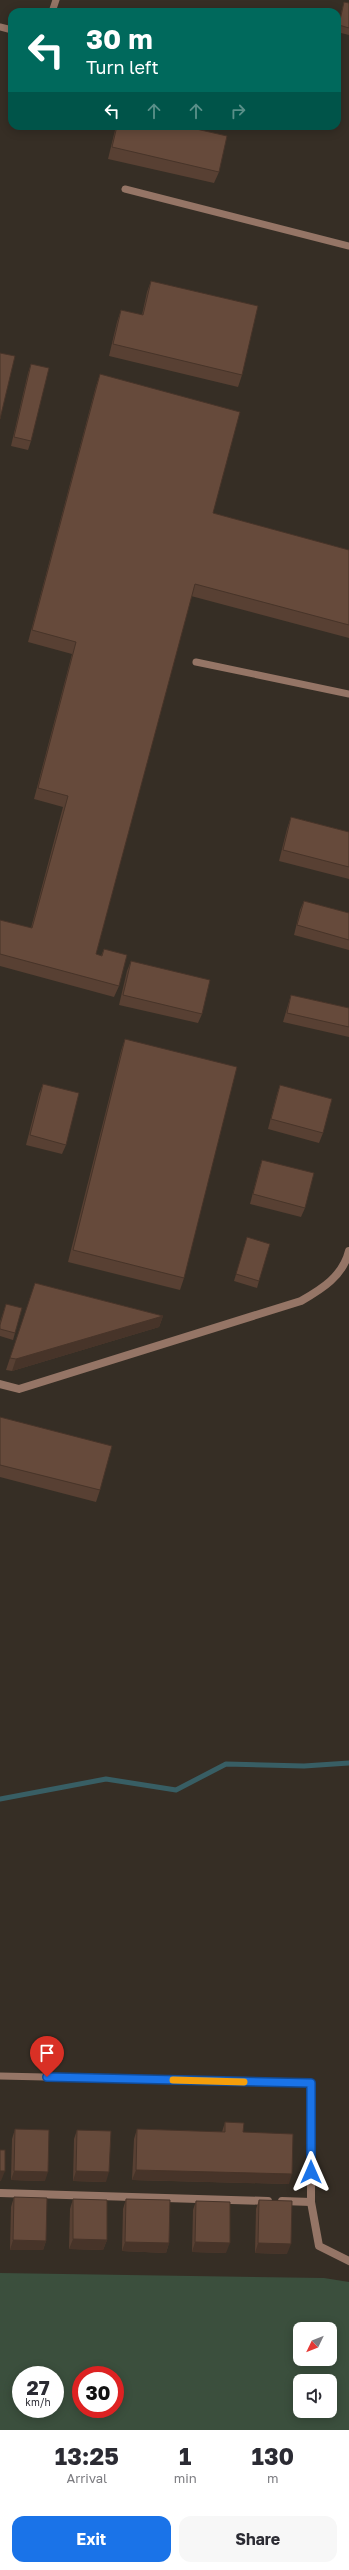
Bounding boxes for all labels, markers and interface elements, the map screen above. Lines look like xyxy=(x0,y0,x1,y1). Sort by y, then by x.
text: 30 m xyxy=(86,22,153,55)
icon: left xyxy=(20,24,72,76)
text: Turn left xyxy=(86,56,159,78)
icon: left xyxy=(101,100,123,122)
icon: ahead xyxy=(143,100,165,122)
icon: ahead xyxy=(185,100,207,122)
icon: right xyxy=(227,100,249,122)
pin xyxy=(30,2036,64,2077)
icon: arrive xyxy=(36,2042,58,2064)
position arrow xyxy=(290,2151,332,2193)
north arrow xyxy=(293,2322,337,2366)
map controls xyxy=(293,2322,337,2418)
speed limit sign: 30 xyxy=(72,2366,124,2418)
button: sound xyxy=(293,2374,337,2418)
text: 27 xyxy=(26,2375,50,2399)
text: km/h xyxy=(25,2396,51,2408)
text: 13:25 xyxy=(55,2441,119,2470)
text: 1 xyxy=(179,2441,191,2470)
text: 130 xyxy=(252,2441,294,2470)
text: Arrival xyxy=(66,2470,107,2486)
text: min xyxy=(174,2470,197,2486)
text: m xyxy=(267,2470,279,2486)
button: Exit xyxy=(12,2516,171,2562)
button: Share xyxy=(179,2516,337,2562)

